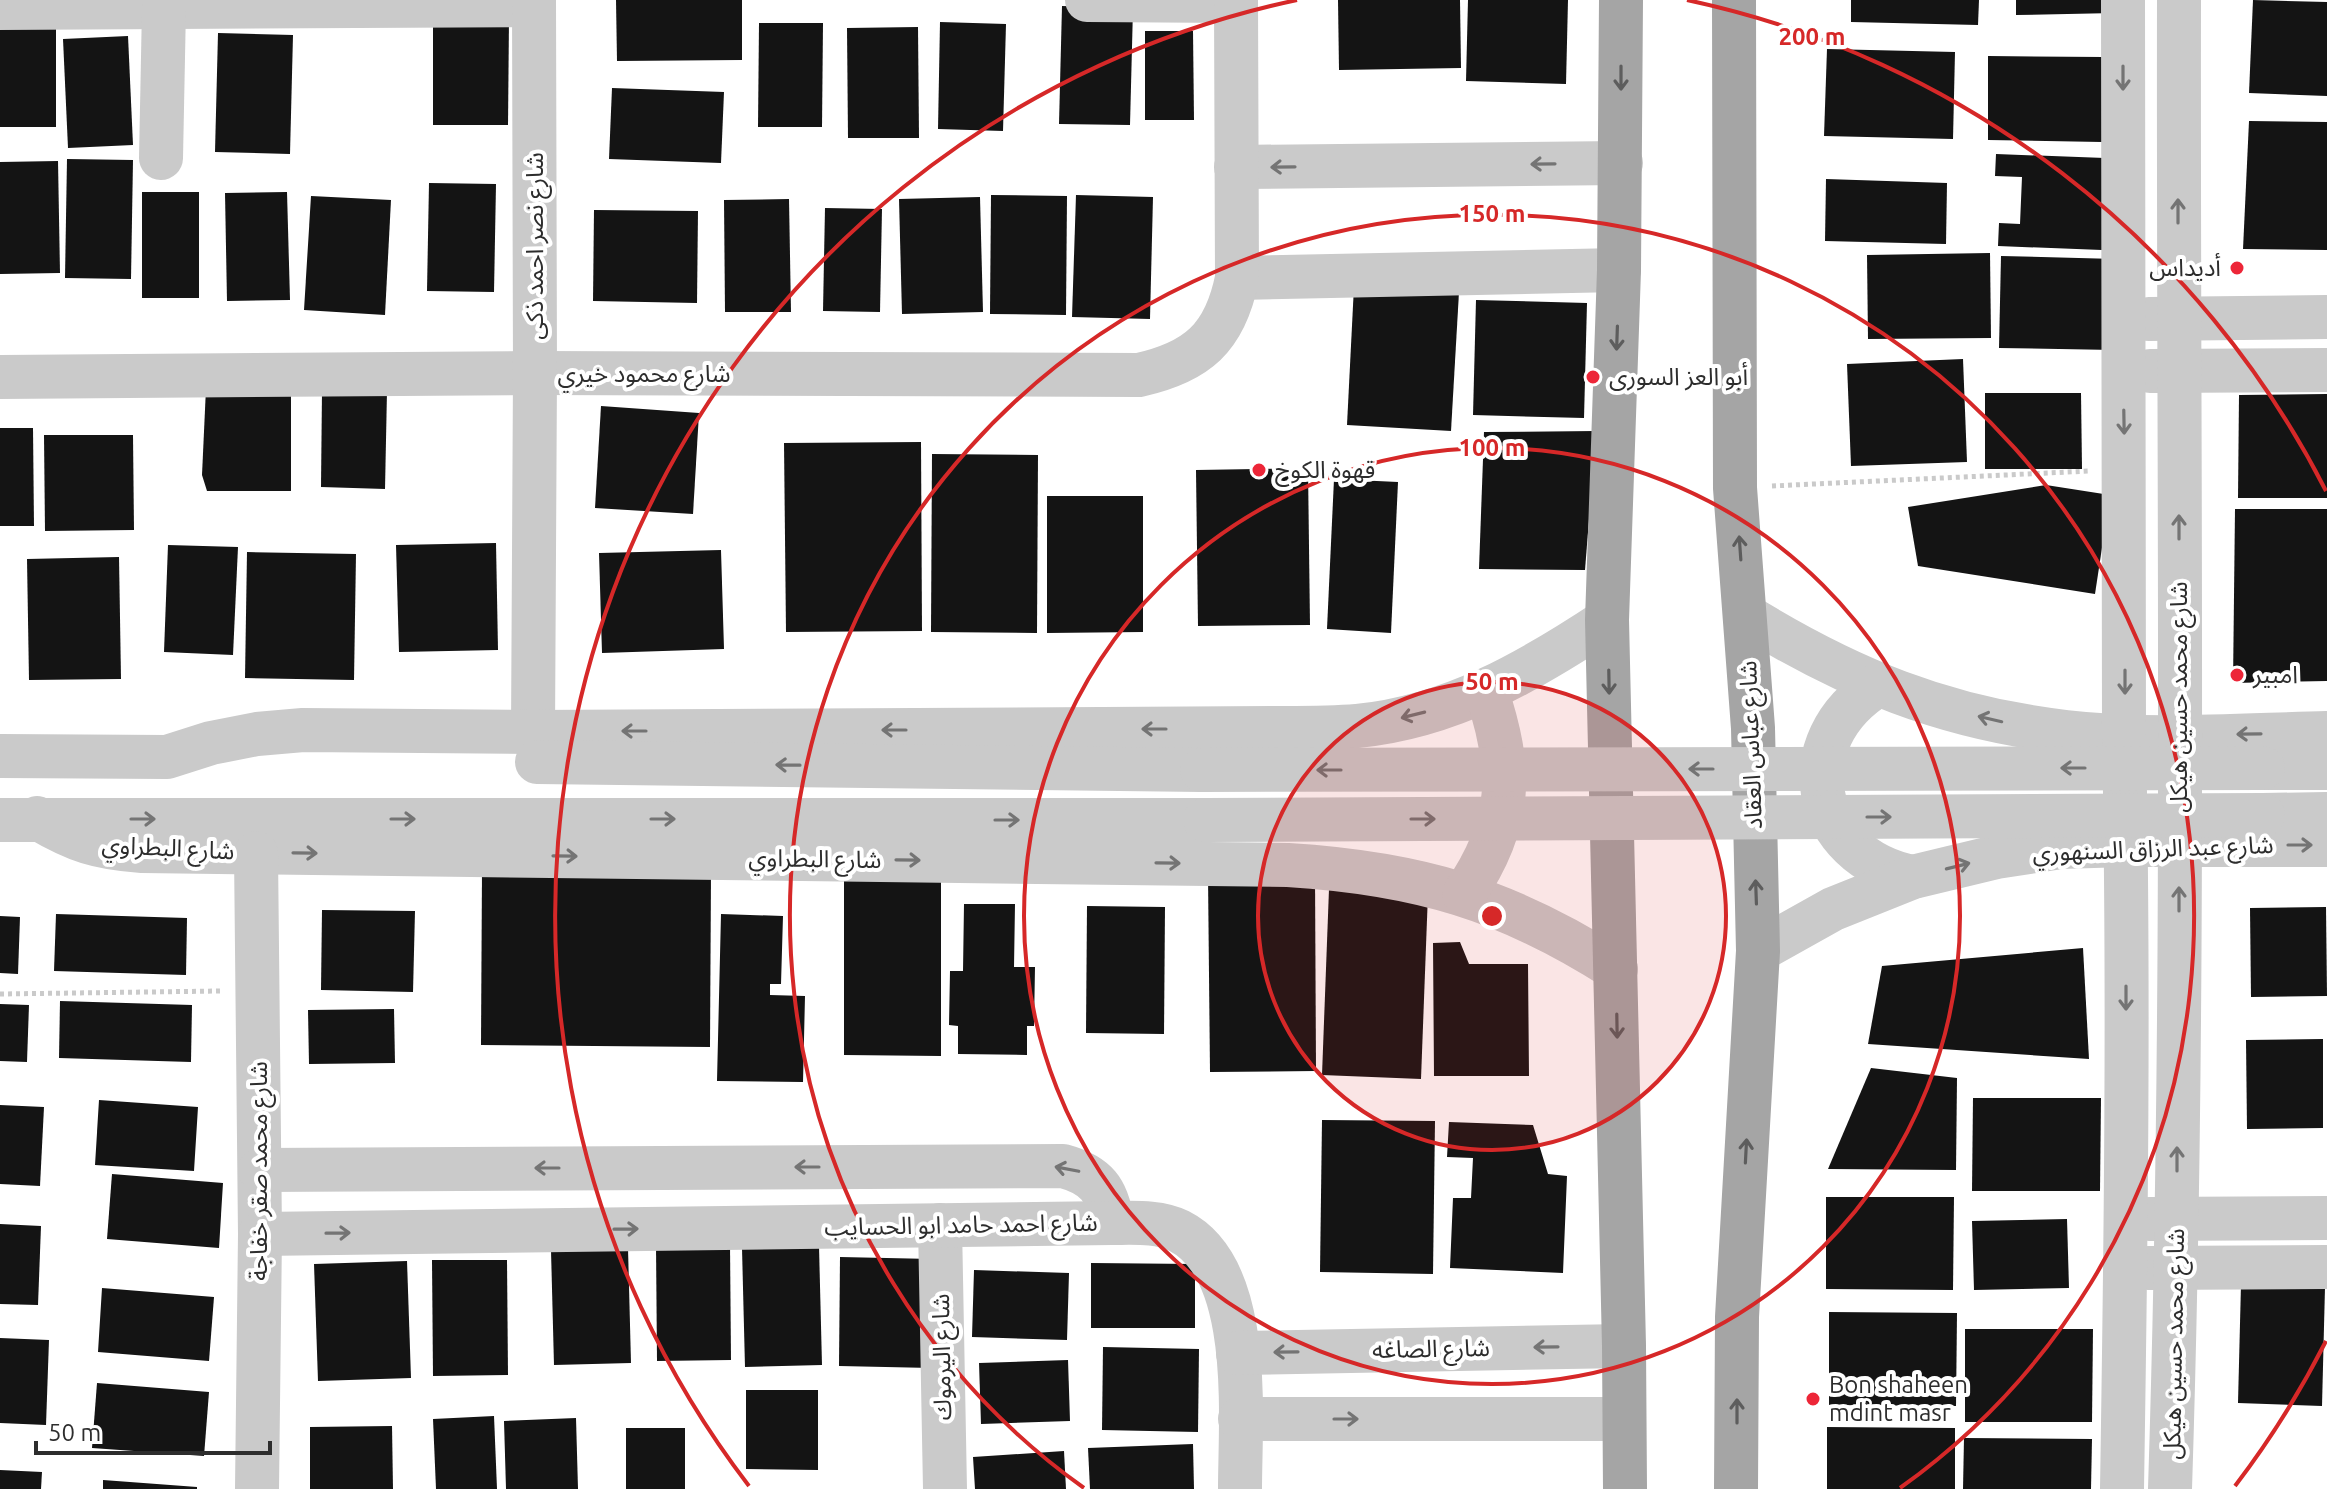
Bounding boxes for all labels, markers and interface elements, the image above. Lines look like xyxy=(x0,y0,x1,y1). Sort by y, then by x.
text: 200 m xyxy=(1779,23,1845,50)
one-way arrow xyxy=(1613,64,1629,91)
one-way arrow xyxy=(2115,64,2131,91)
street label: شارع نصر احمد ذكى xyxy=(521,152,552,340)
one-way arrow xyxy=(1530,156,1557,172)
one-way arrow xyxy=(1270,159,1297,175)
one-way arrow xyxy=(2170,198,2186,225)
text: 150 m xyxy=(1459,200,1525,227)
place label: أديداس xyxy=(2149,252,2221,281)
marker: أديداس xyxy=(2228,259,2246,277)
one-way arrow xyxy=(1610,324,1625,351)
street label: شارع محمود خيري xyxy=(557,360,731,393)
place label: أبو العز السورى xyxy=(1609,361,1748,391)
marker: أبو العز السورى xyxy=(1584,368,1602,386)
one-way arrow xyxy=(2117,408,2132,435)
text: 100 m xyxy=(1459,434,1525,461)
place label: قهوة الكوخ xyxy=(1275,456,1375,487)
marker: قهوة الكوخ xyxy=(1250,461,1268,479)
one-way arrow xyxy=(2171,514,2187,541)
one-way arrow xyxy=(1732,535,1747,562)
street label: شارع محمد حسين هيكل xyxy=(2165,581,2196,813)
street label: شارع عباس العقاد xyxy=(1734,660,1771,830)
place label: امبير xyxy=(2252,661,2298,689)
marker: امبير xyxy=(2228,666,2246,684)
text: 50 m xyxy=(1465,668,1519,695)
one-way arrow xyxy=(1601,668,1616,695)
one-way arrow xyxy=(2117,668,2132,695)
one-way arrow xyxy=(1400,709,1426,724)
one-way arrow xyxy=(1978,711,2004,726)
one-way arrow xyxy=(1141,721,1168,737)
one-way arrow xyxy=(881,722,908,738)
one-way arrow xyxy=(621,724,648,739)
one-way arrow xyxy=(2236,727,2263,742)
one-way arrow xyxy=(775,757,802,773)
one-way arrow xyxy=(1688,761,1715,777)
one-way arrow xyxy=(2060,761,2087,776)
one-way arrow xyxy=(1316,762,1343,777)
one-way arrow xyxy=(1865,809,1892,824)
one-way arrow xyxy=(129,811,156,827)
one-way arrow xyxy=(389,811,416,827)
one-way arrow xyxy=(649,811,676,827)
one-way arrow xyxy=(1409,811,1436,827)
one-way arrow xyxy=(993,812,1020,828)
street label: شارع البطراوي xyxy=(101,831,235,870)
street label: شارع عبد الرزاق السنهوري xyxy=(2032,831,2274,872)
one-way arrow xyxy=(2286,837,2313,853)
street label: شارع البطراوي xyxy=(748,844,882,879)
one-way arrow xyxy=(291,845,318,861)
one-way arrow xyxy=(551,848,578,864)
one-way arrow xyxy=(894,853,921,868)
one-way arrow xyxy=(1154,856,1181,871)
one-way arrow xyxy=(1944,858,1970,873)
one-way arrow xyxy=(1749,879,1764,906)
one-way arrow xyxy=(2171,886,2187,913)
centre of rings xyxy=(1478,902,1506,930)
one-way arrow xyxy=(2118,984,2134,1011)
one-way arrow xyxy=(1609,1012,1624,1039)
street label: شارع محمد صقر خفاجة xyxy=(245,1061,276,1281)
one-way arrow xyxy=(1739,1138,1754,1165)
one-way arrow xyxy=(2169,1146,2185,1173)
one-way arrow xyxy=(794,1159,821,1175)
one-way arrow xyxy=(534,1160,561,1176)
one-way arrow xyxy=(1054,1161,1080,1176)
street label: شارع احمد حامد ابو الحسايب xyxy=(824,1209,1098,1244)
one-way arrow xyxy=(612,1221,639,1237)
one-way arrow xyxy=(324,1225,351,1241)
street label: شارع محمد حسين هيكل xyxy=(2158,1228,2193,1460)
street label: شارع اليرموك xyxy=(927,1293,960,1421)
street label: شارع الصاغه xyxy=(1372,1334,1490,1367)
one-way arrow xyxy=(1533,1340,1560,1355)
one-way arrow xyxy=(1273,1344,1300,1360)
place label: Bon shaheen mdint masr xyxy=(1829,1371,1968,1426)
marker: Bon shaheen mdint masr xyxy=(1804,1390,1822,1408)
one-way arrow xyxy=(1729,1398,1745,1425)
scale bar xyxy=(36,1405,270,1455)
one-way arrow xyxy=(1332,1411,1359,1427)
text: 50 m xyxy=(48,1419,101,1446)

